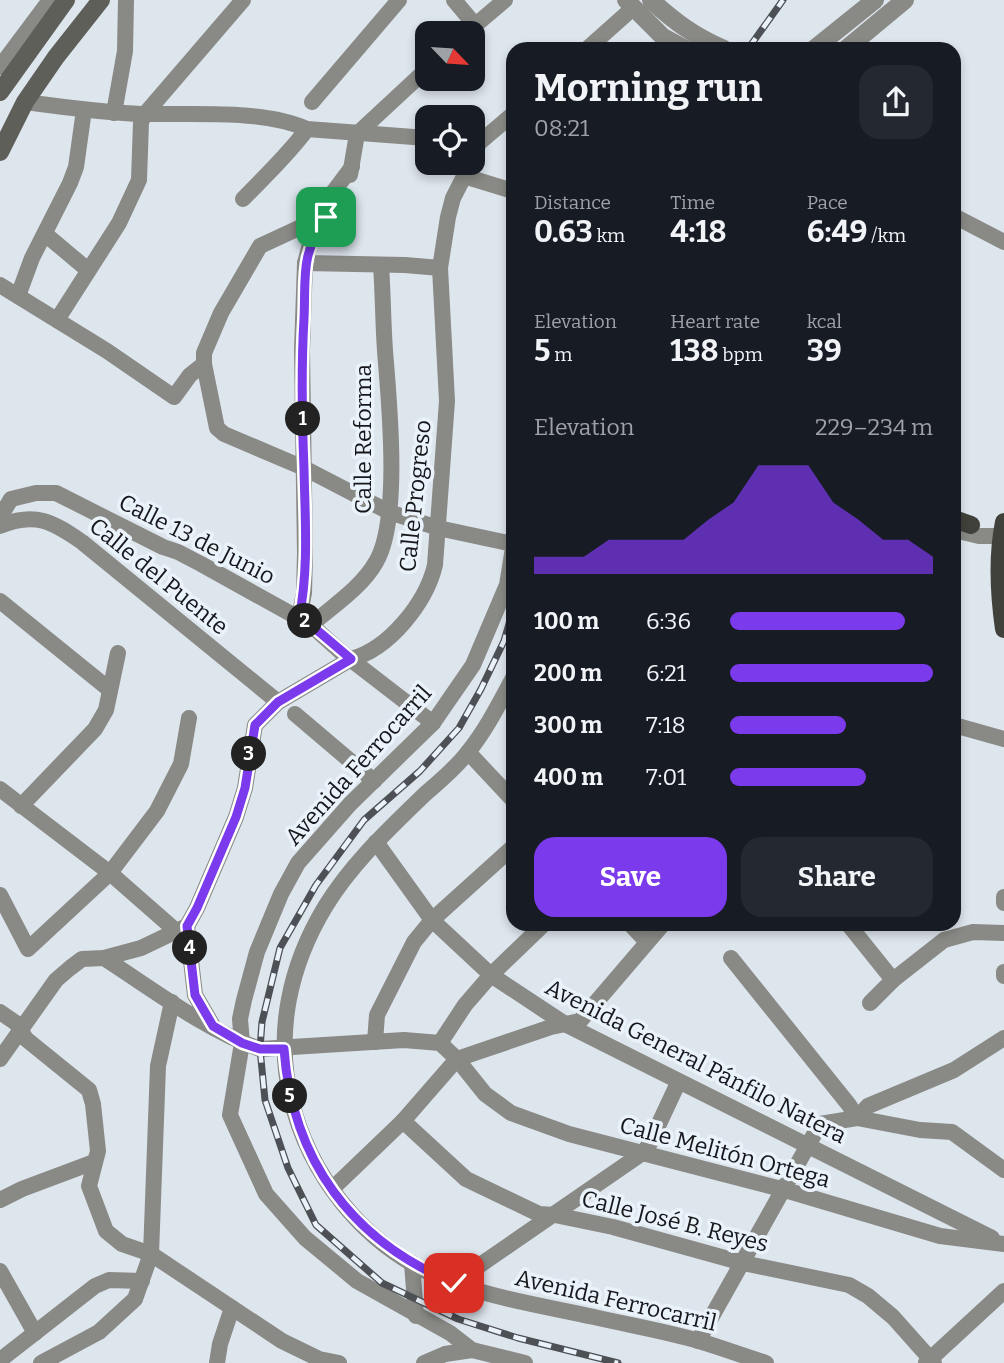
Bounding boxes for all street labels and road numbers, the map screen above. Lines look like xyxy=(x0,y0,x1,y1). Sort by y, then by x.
street label: Calle Reforma xyxy=(349,364,377,514)
street label: Calle Progreso xyxy=(393,419,437,573)
street label: Calle 13 de Junio xyxy=(114,488,280,590)
street label: Calle del Puente xyxy=(84,512,234,640)
street label: Avenida Ferrocarril xyxy=(279,679,437,851)
street label: Avenida General Pánfilo Natera xyxy=(541,973,852,1150)
street label: Calle Melitón Ortega xyxy=(617,1110,834,1194)
street label: Calle José B. Reyes xyxy=(579,1184,771,1258)
street label: Avenida Ferrocarril xyxy=(513,1263,720,1337)

